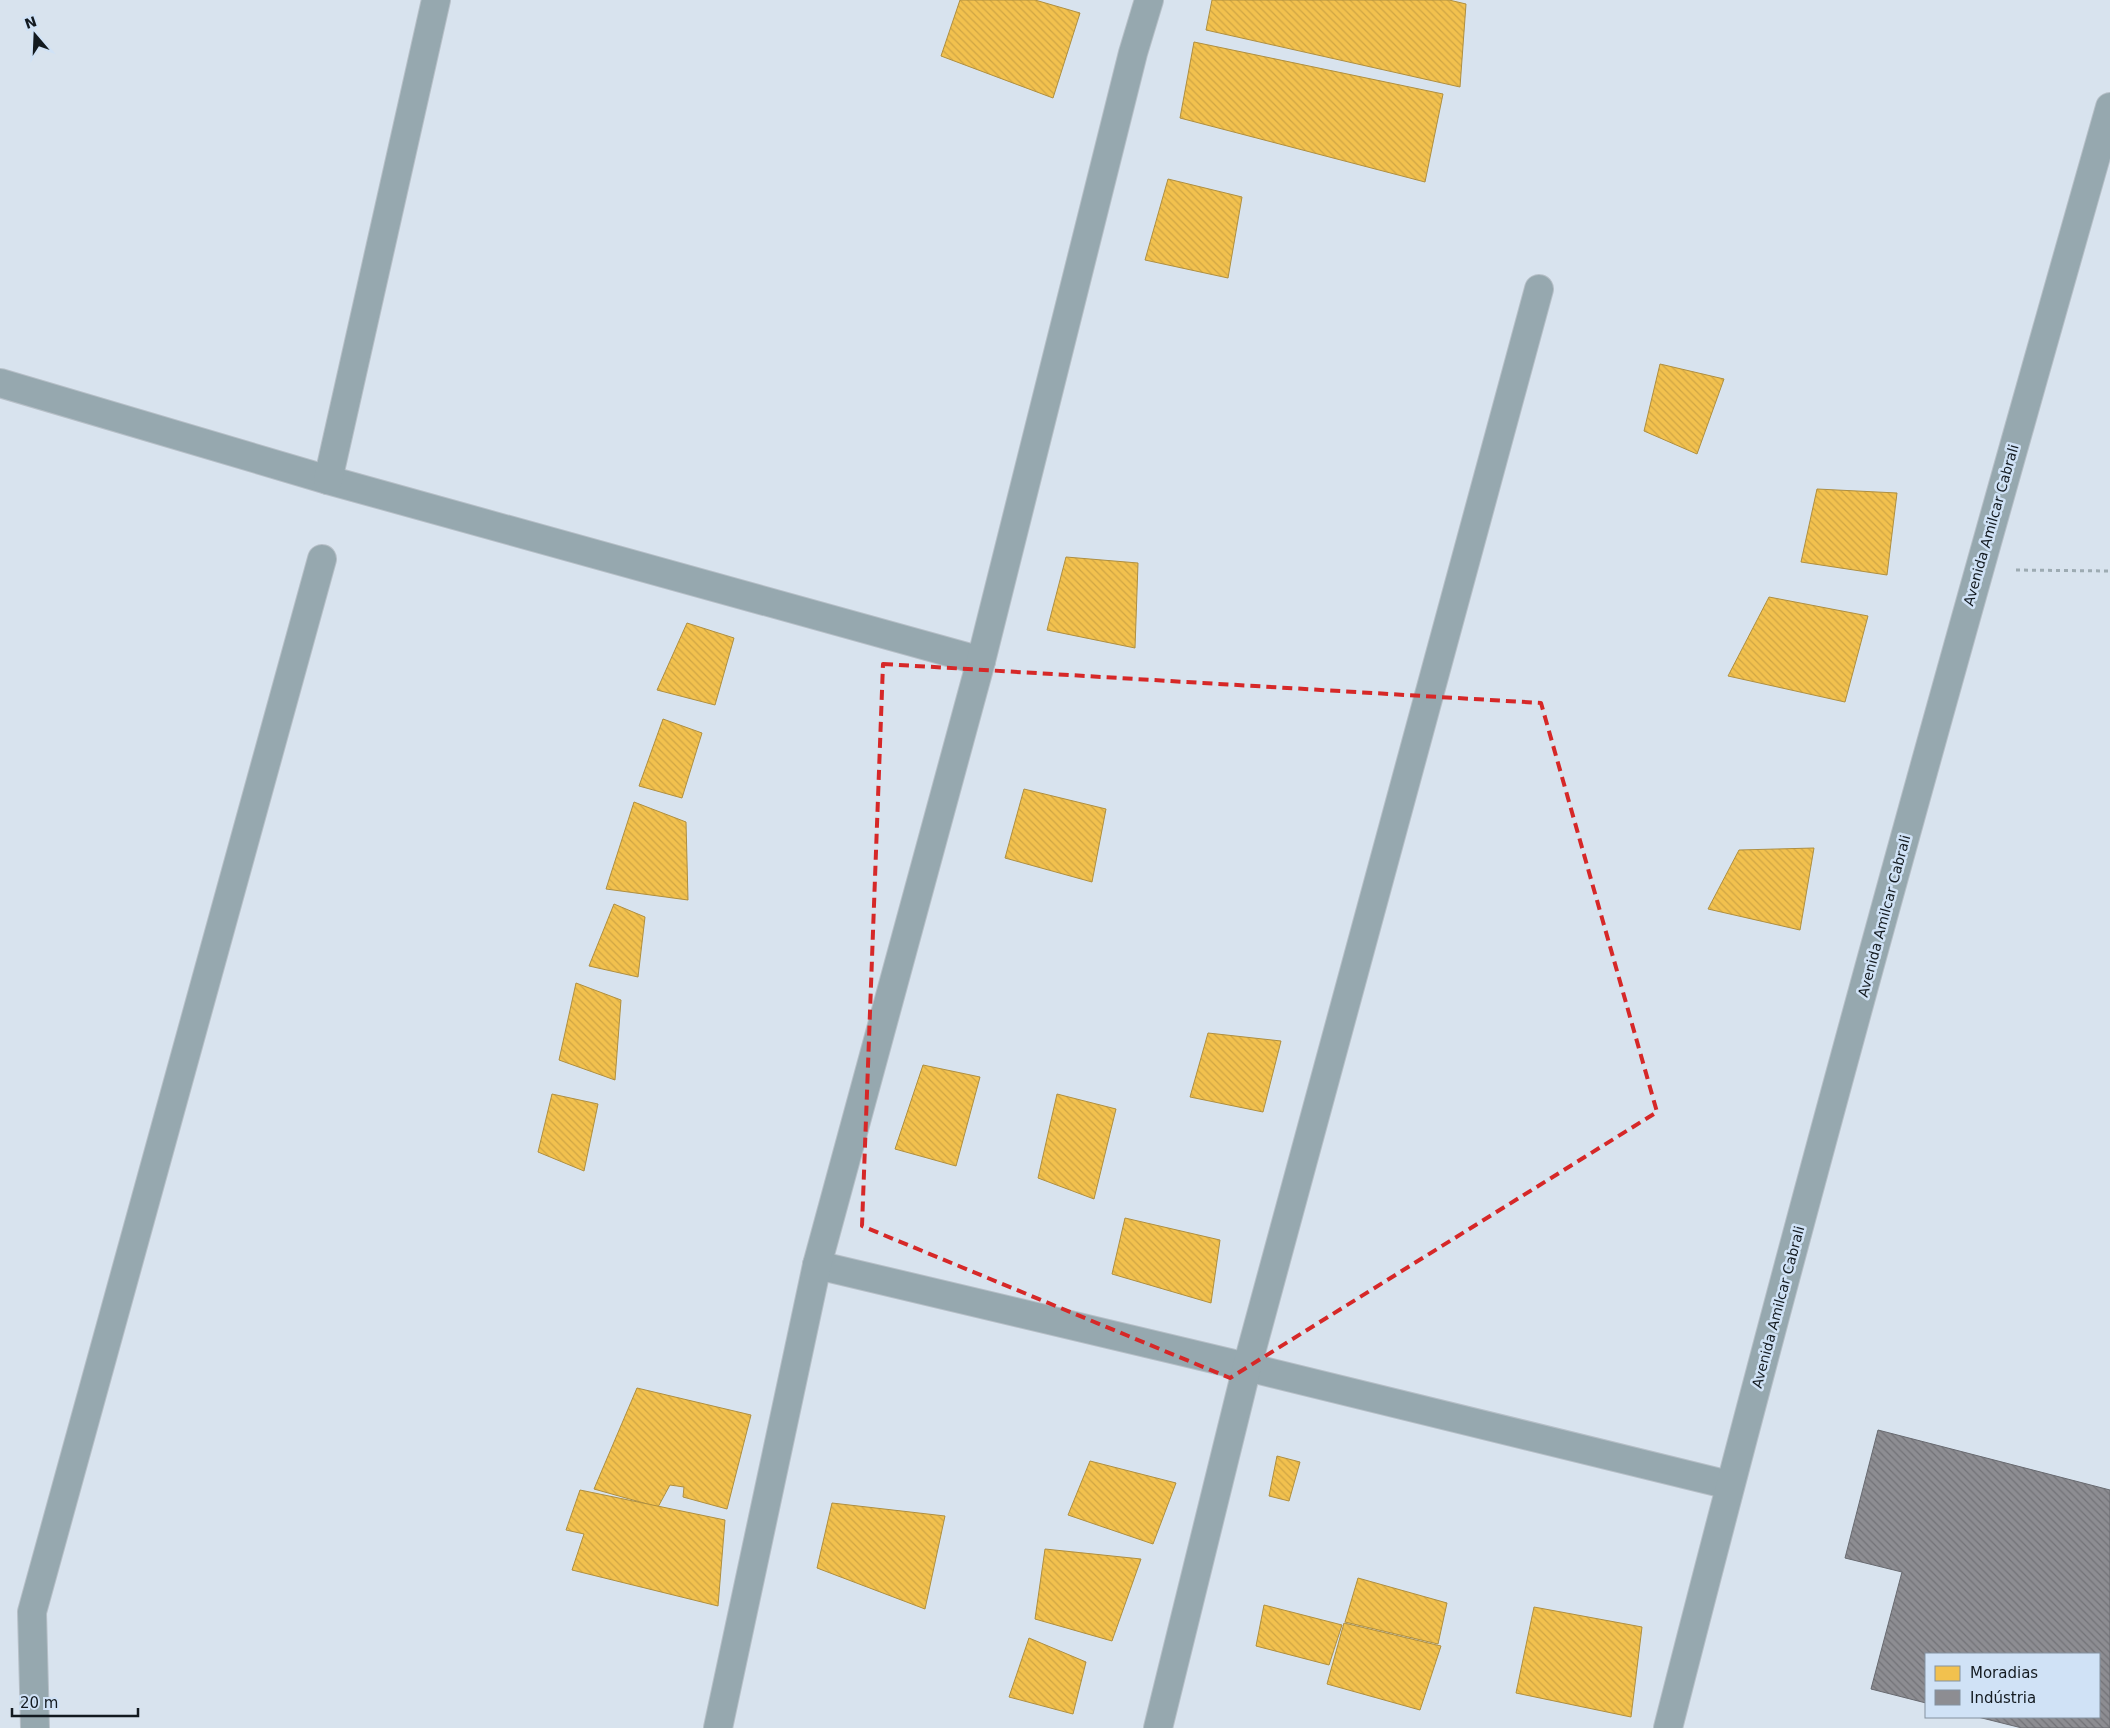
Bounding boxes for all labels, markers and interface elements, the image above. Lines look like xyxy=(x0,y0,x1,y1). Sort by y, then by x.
north arrow xyxy=(10,10,60,60)
text: N xyxy=(23,13,39,32)
street label: Avenida Amilcar Cabrali xyxy=(1960,442,2022,608)
street label: Avenida Amilcar Cabrali xyxy=(1855,833,1913,999)
street label: Avenida Amilcar Cabrali xyxy=(1749,1224,1807,1390)
legend xyxy=(1925,1653,2100,1718)
text: Moradias xyxy=(1970,1664,2038,1682)
scale bar xyxy=(12,1686,139,1718)
text: Indústria xyxy=(1970,1689,2036,1707)
text: 20 m xyxy=(20,1694,58,1712)

